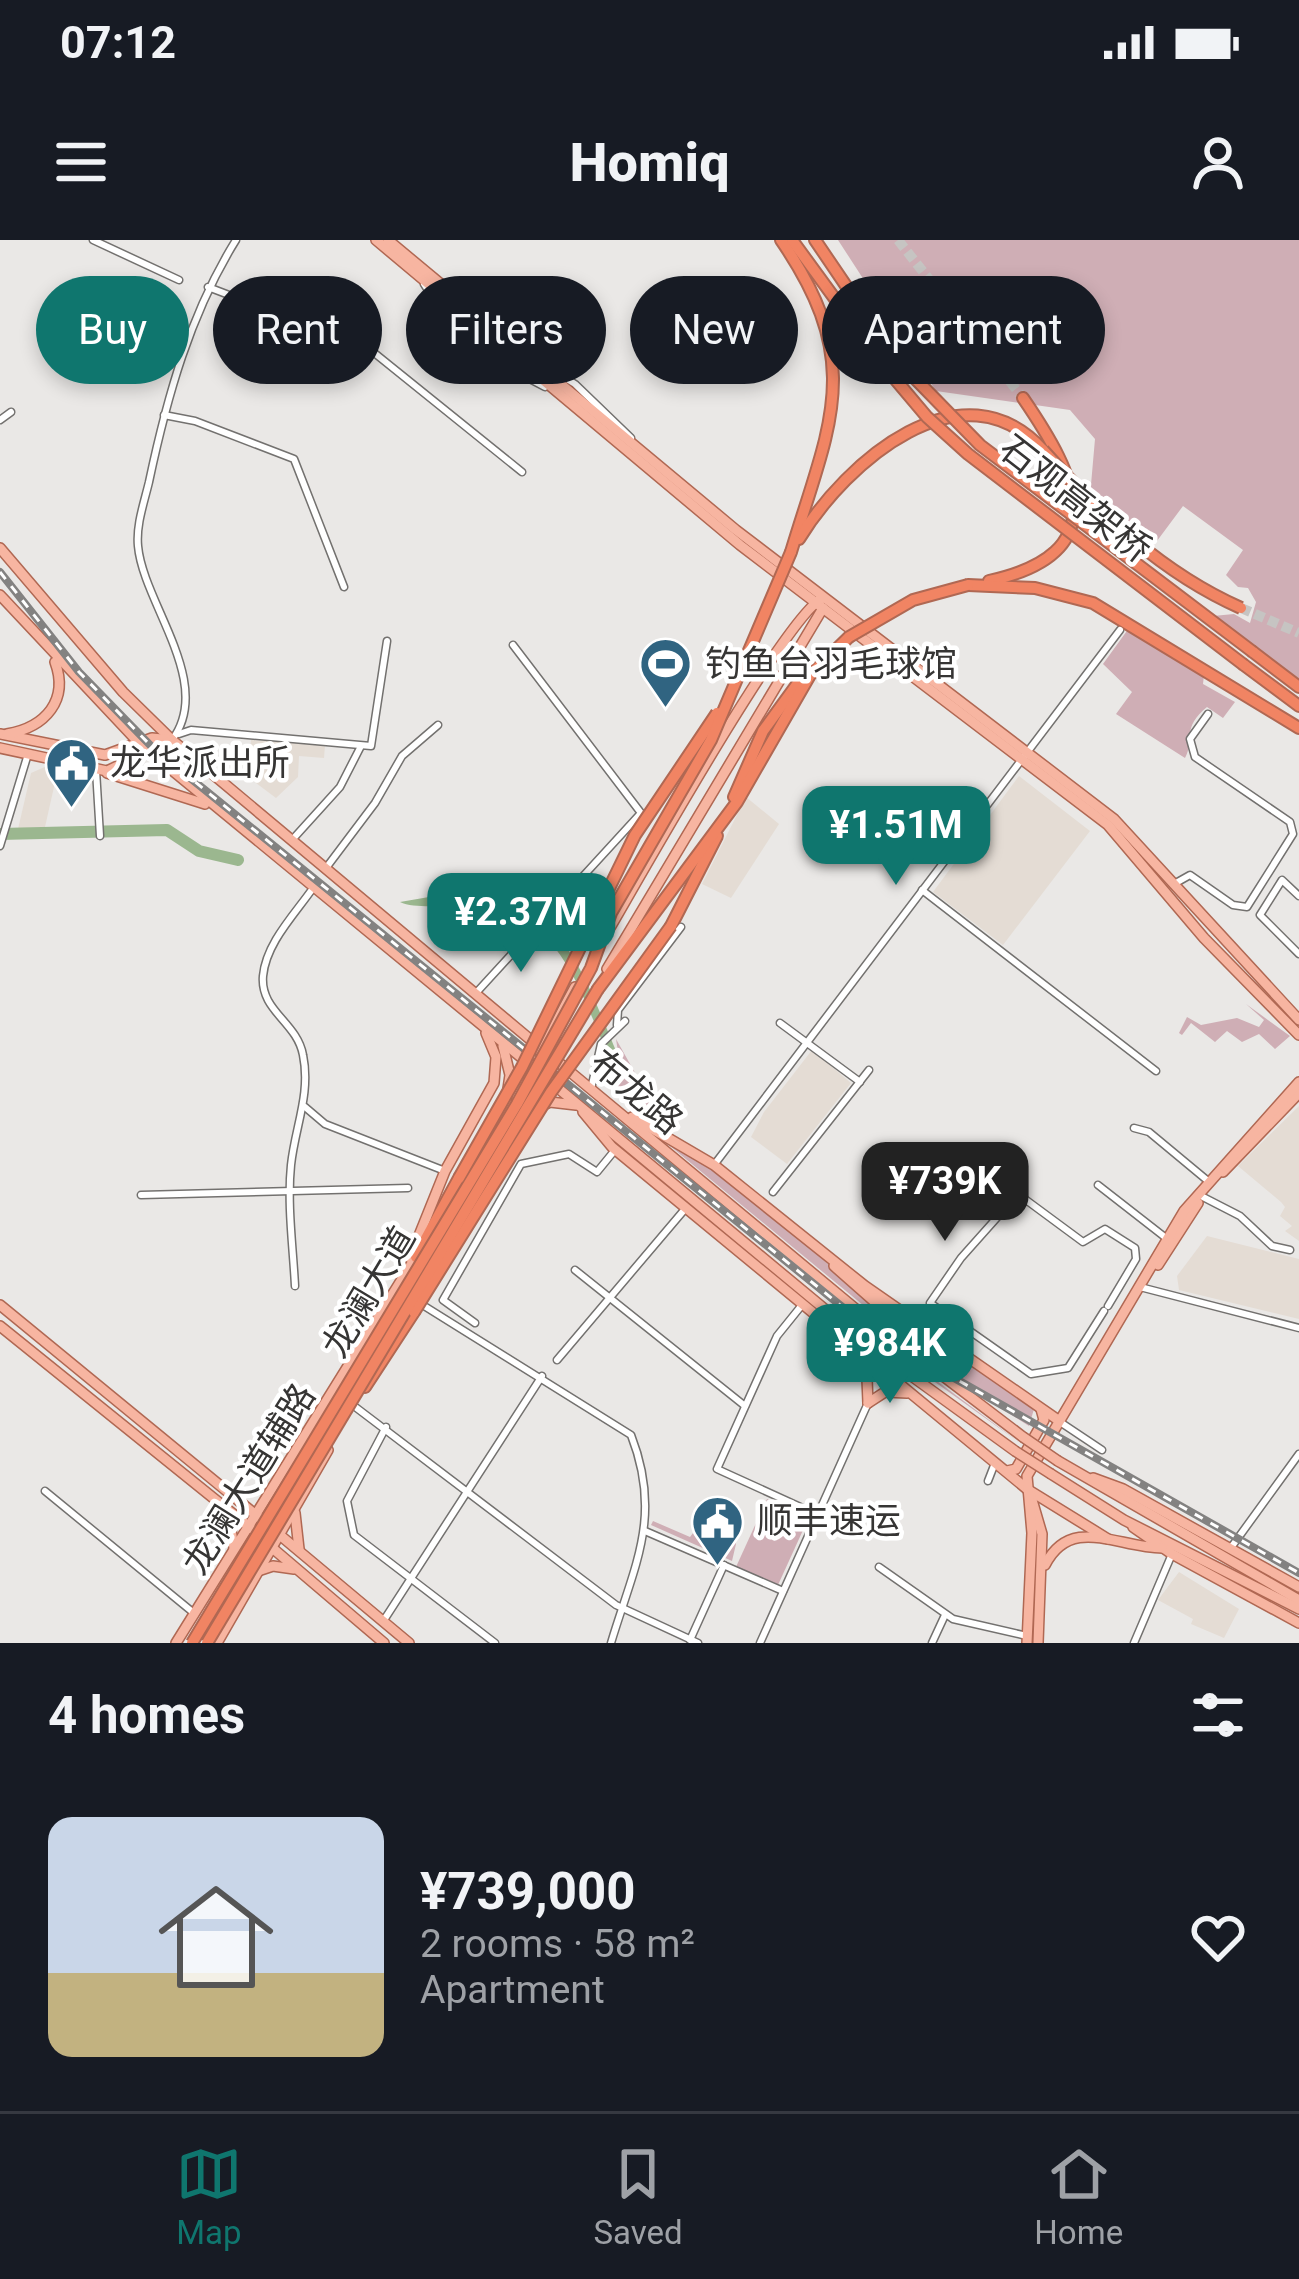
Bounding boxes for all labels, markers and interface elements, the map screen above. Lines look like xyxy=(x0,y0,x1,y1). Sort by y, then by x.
text: 07:12 xyxy=(60,16,176,69)
icon: menu xyxy=(48,129,114,195)
icon: person xyxy=(1185,129,1251,195)
text: Homiq xyxy=(569,131,730,194)
chip: Buy xyxy=(36,276,189,384)
chip: Rent xyxy=(213,276,382,384)
chip: Filters xyxy=(406,276,606,384)
chip: New xyxy=(630,276,798,384)
chip: Apartment xyxy=(822,276,1105,384)
street label: 石观高架桥 xyxy=(991,427,1159,571)
sports icon: 钓鱼台羽毛球馆 xyxy=(638,636,694,710)
place label: 钓鱼台羽毛球馆 xyxy=(705,643,957,685)
public building icon: 龙华派出所 xyxy=(43,735,99,809)
place label: 龙华派出所 xyxy=(110,742,290,784)
pin: ¥1.51M xyxy=(798,786,994,888)
text: ¥1.51M xyxy=(829,802,963,848)
pin: ¥2.37M xyxy=(423,873,619,975)
text: ¥2.37M xyxy=(454,889,588,935)
street label: 布龙路 xyxy=(581,1041,691,1143)
pin: ¥739K xyxy=(861,1142,1029,1244)
text: ¥739K xyxy=(889,1158,1001,1204)
street label: 龙澜大道 xyxy=(314,1219,424,1365)
pin: ¥984K xyxy=(806,1304,974,1406)
text: ¥984K xyxy=(834,1320,946,1366)
street label: 龙澜大道辅路 xyxy=(174,1376,324,1582)
public building icon: 顺丰速运 xyxy=(690,1493,746,1567)
place label: 顺丰速运 xyxy=(757,1500,901,1542)
icon: filters xyxy=(1185,1682,1251,1748)
text: 4 homes xyxy=(48,1686,245,1745)
text: ¥739,000 xyxy=(420,1862,635,1921)
icon: home xyxy=(144,1865,288,2009)
icon: heart xyxy=(1185,1904,1251,1970)
text: 2 rooms · 58 m² xyxy=(420,1921,695,1967)
text: Apartment xyxy=(420,1967,605,2013)
tab: Map xyxy=(176,2141,242,2252)
tab: Saved xyxy=(593,2141,683,2252)
tab: Home xyxy=(1034,2141,1123,2252)

